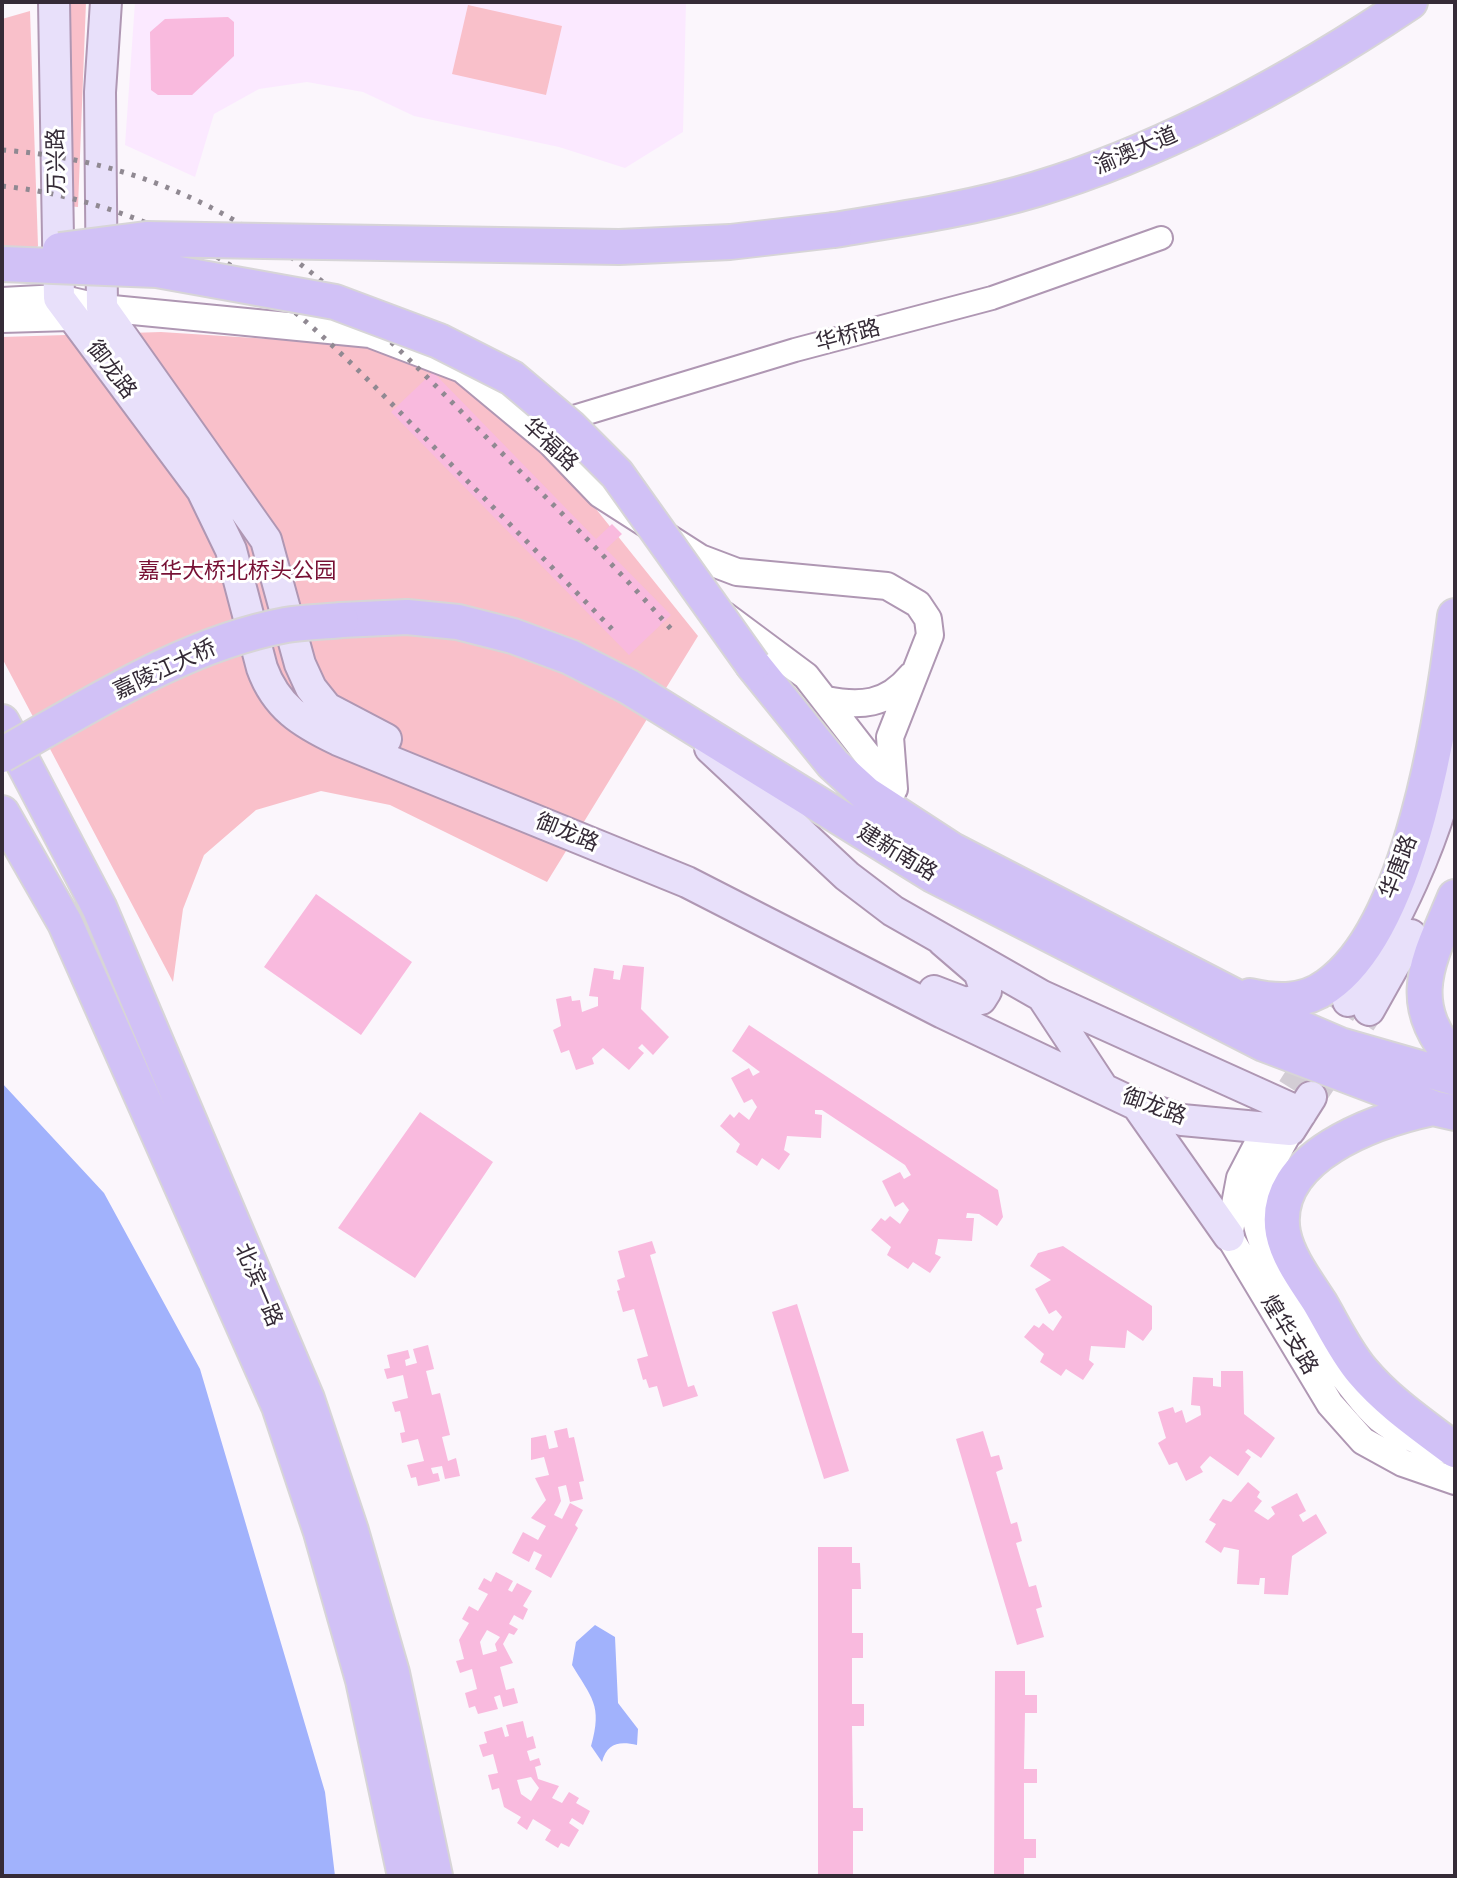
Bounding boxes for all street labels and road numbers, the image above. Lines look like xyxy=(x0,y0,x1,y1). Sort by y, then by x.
street label: 渝澳大道 xyxy=(1090,122,1182,180)
street label: 万兴路 xyxy=(43,128,71,194)
street label: 华桥路 xyxy=(813,315,883,357)
street label: 御龙路 xyxy=(81,336,141,404)
street label: 华福路 xyxy=(517,413,583,477)
street label: 嘉陵江大桥 xyxy=(110,635,220,705)
street label: 御龙路 xyxy=(531,808,603,858)
street label: 建新南路 xyxy=(852,819,942,887)
street label: 华唐路 xyxy=(1375,831,1423,903)
street label: 御龙路 xyxy=(1118,1083,1190,1131)
street label: 北滨一路 xyxy=(229,1239,287,1331)
street label: 煌华支路 xyxy=(1255,1290,1323,1380)

